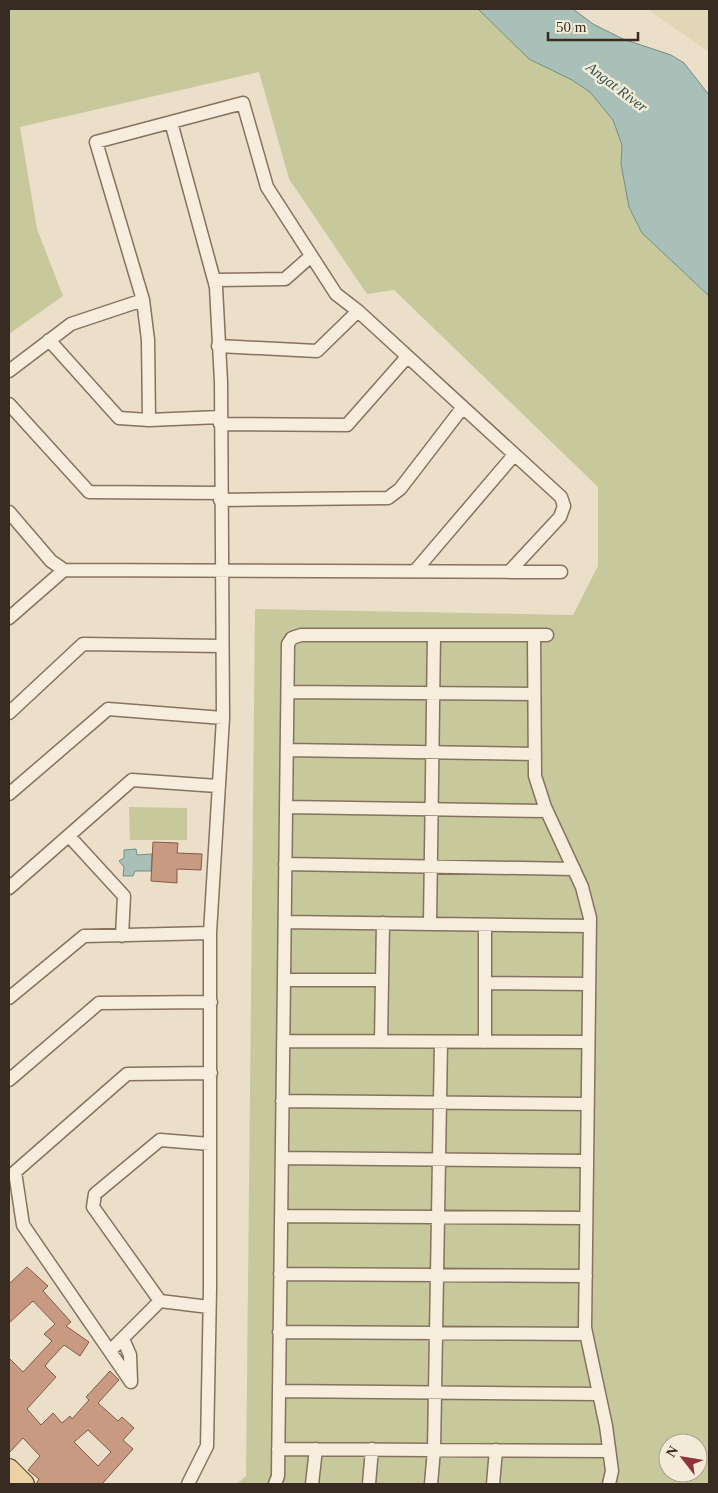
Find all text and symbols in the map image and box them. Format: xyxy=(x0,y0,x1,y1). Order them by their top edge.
scale bar xyxy=(548,10,638,42)
text: 50 m xyxy=(556,19,587,35)
water label: Angat River xyxy=(583,58,651,115)
north arrow xyxy=(658,1433,708,1483)
text: N xyxy=(663,1443,681,1460)

